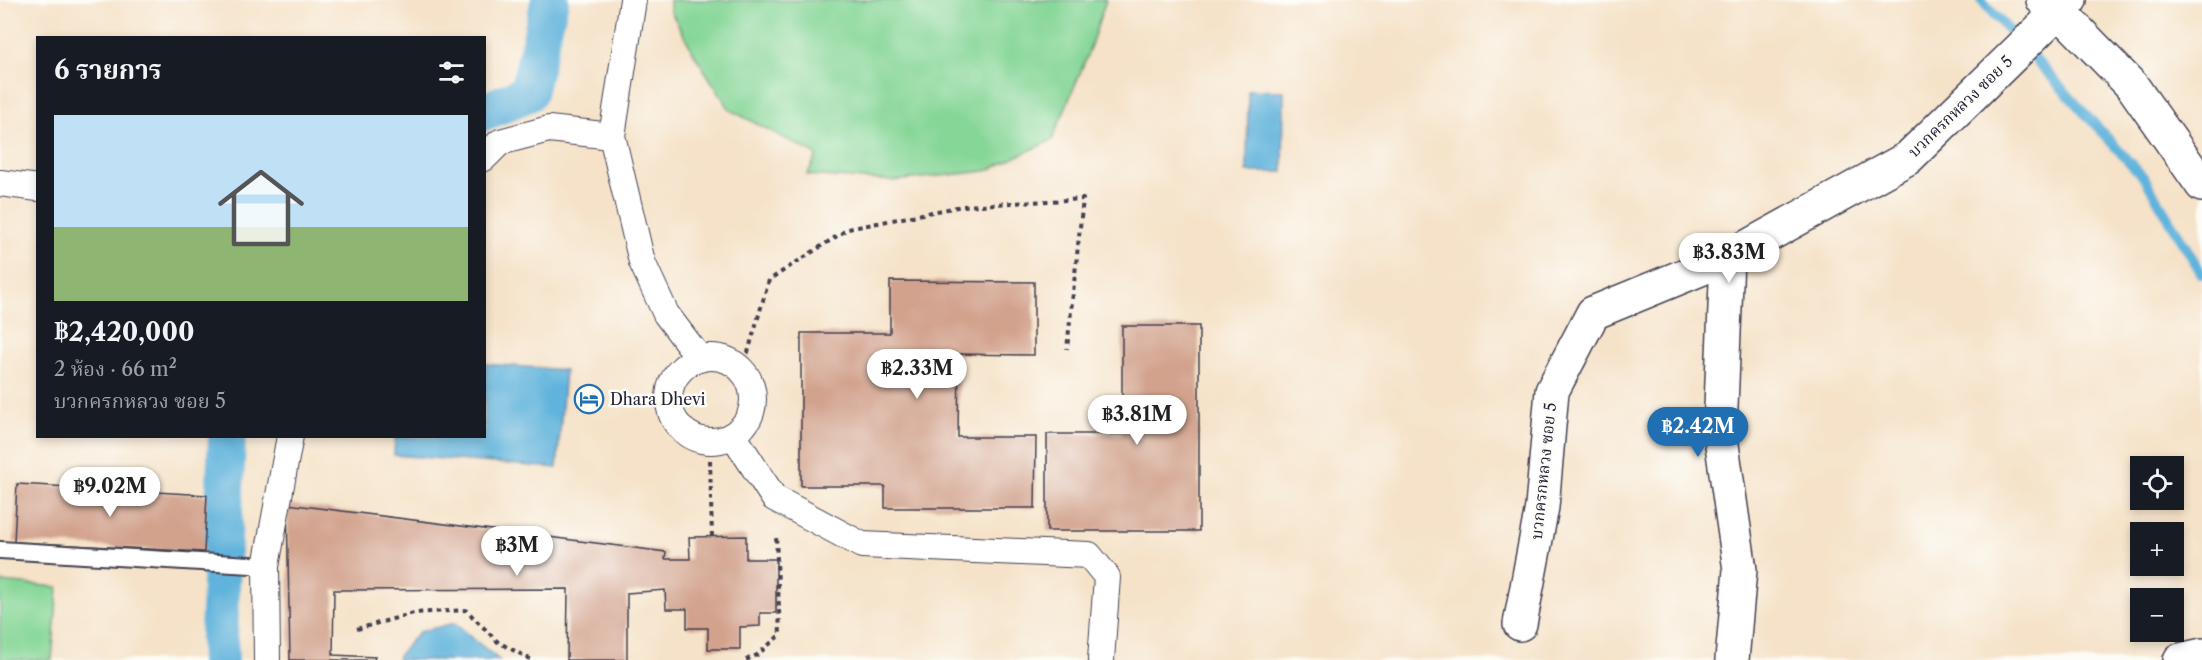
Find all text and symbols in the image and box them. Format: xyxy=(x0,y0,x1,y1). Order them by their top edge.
street label: บวกครกหลวง ซอย 5 xyxy=(1904,51,2016,161)
text: 6 รายการ xyxy=(54,54,162,86)
icon: filters xyxy=(435,56,468,89)
icon: home xyxy=(207,154,315,262)
pin: ฿3.83M xyxy=(1680,233,1778,284)
text: ฿3.83M xyxy=(1693,240,1765,264)
text: ฿2,420,000 xyxy=(54,316,195,348)
pin: ฿2.33M xyxy=(868,349,966,400)
text: ฿2.33M xyxy=(881,356,953,380)
text: 2 ห้อง · 66 m² xyxy=(54,357,177,381)
hotel icon: Dhara Dhevi xyxy=(573,383,605,415)
text: บวกครกหลวง ซอย 5 xyxy=(54,389,226,413)
place label: Dhara Dhevi xyxy=(610,389,706,409)
pin: ฿3.81M xyxy=(1088,395,1186,446)
text: ฿3.81M xyxy=(1102,402,1172,426)
street label: บวกครกหลวง ซอย 5 xyxy=(1526,402,1560,540)
pin: ฿2.42M xyxy=(1649,407,1747,458)
text: ฿2.42M xyxy=(1661,414,1735,438)
map controls xyxy=(2130,456,2184,642)
button: locate xyxy=(2130,456,2184,510)
pin: ฿9.02M xyxy=(61,467,159,518)
text: ฿9.02M xyxy=(73,474,147,498)
button: + xyxy=(2130,522,2184,576)
pin: ฿3M xyxy=(488,526,546,577)
text: ฿3M xyxy=(495,533,539,557)
button: − xyxy=(2130,588,2184,642)

